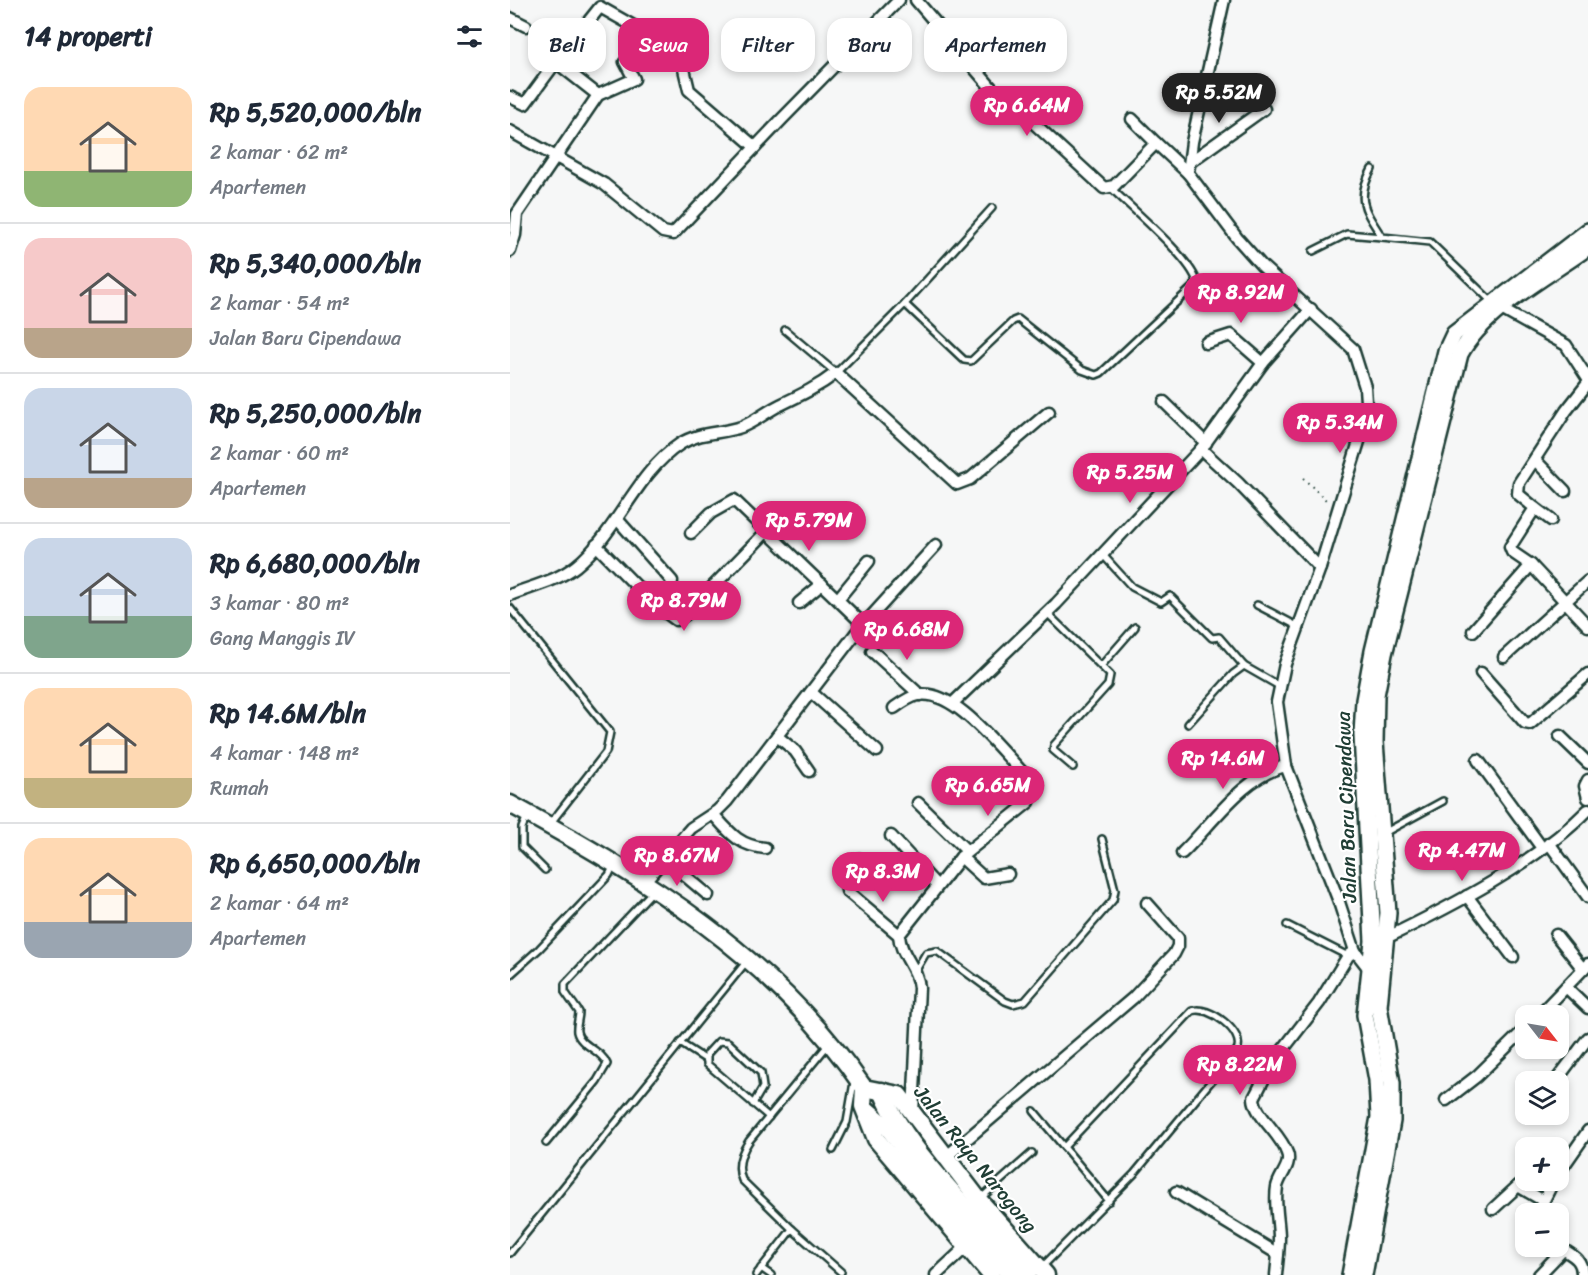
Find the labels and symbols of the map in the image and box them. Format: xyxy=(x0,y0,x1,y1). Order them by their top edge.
pin: Rp 5.52M xyxy=(1157,73,1281,124)
pin: Rp 6.64M xyxy=(965,86,1089,137)
pin: Rp 8.92M xyxy=(1179,273,1303,324)
pin: Rp 5.34M xyxy=(1278,403,1402,454)
pin: Rp 5.25M xyxy=(1068,453,1192,504)
pin: Rp 5.79M xyxy=(747,501,871,552)
pin: Rp 8.79M xyxy=(622,581,746,632)
pin: Rp 6.68M xyxy=(845,610,969,661)
street label: Jalan Baru Cipendawa xyxy=(1326,710,1367,904)
pin: Rp 14.6M xyxy=(1161,739,1285,790)
pin: Rp 6.65M xyxy=(926,766,1050,817)
pin: Rp 4.47M xyxy=(1400,831,1524,882)
pin: Rp 8.67M xyxy=(615,836,739,887)
pin: Rp 8.3M xyxy=(828,852,938,903)
north arrow xyxy=(1515,1005,1569,1059)
pin: Rp 8.22M xyxy=(1178,1045,1302,1096)
street label: Jalan Raya Narogong xyxy=(904,1077,1047,1241)

